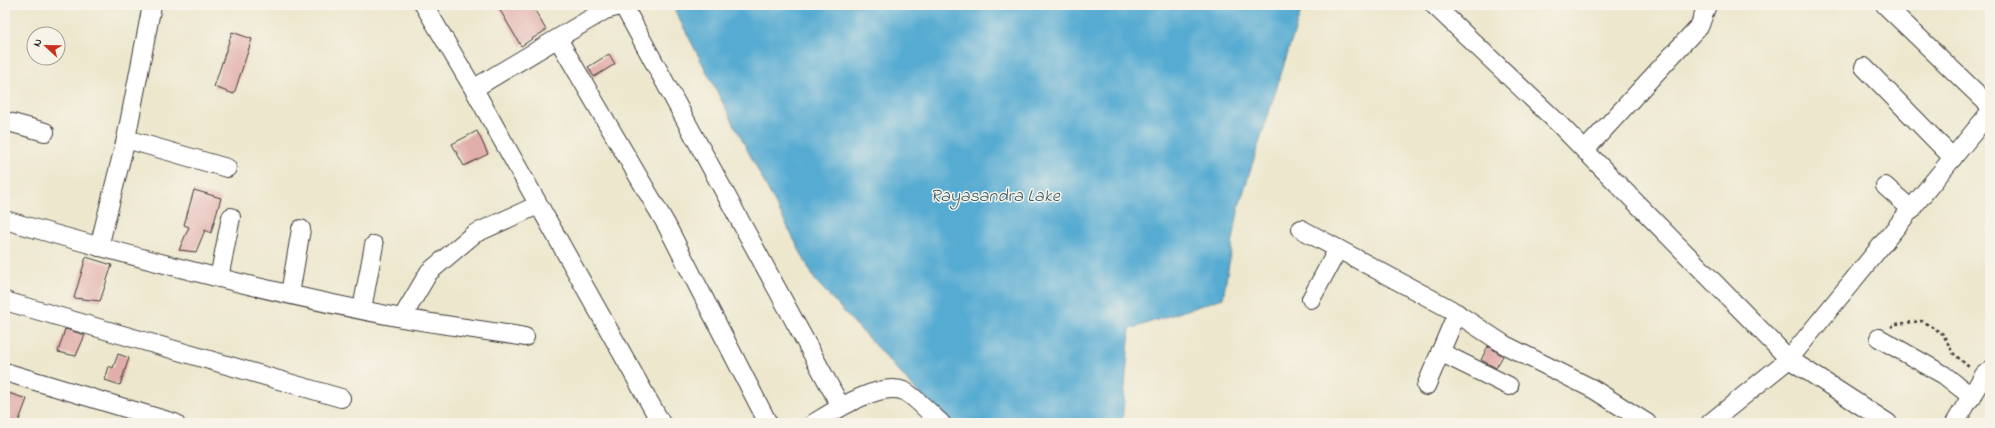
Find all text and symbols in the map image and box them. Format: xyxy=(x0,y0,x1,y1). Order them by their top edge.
north arrow xyxy=(26,26,66,66)
text: N xyxy=(29,36,46,49)
water label: Rayasandra Lake xyxy=(930,184,1061,210)

